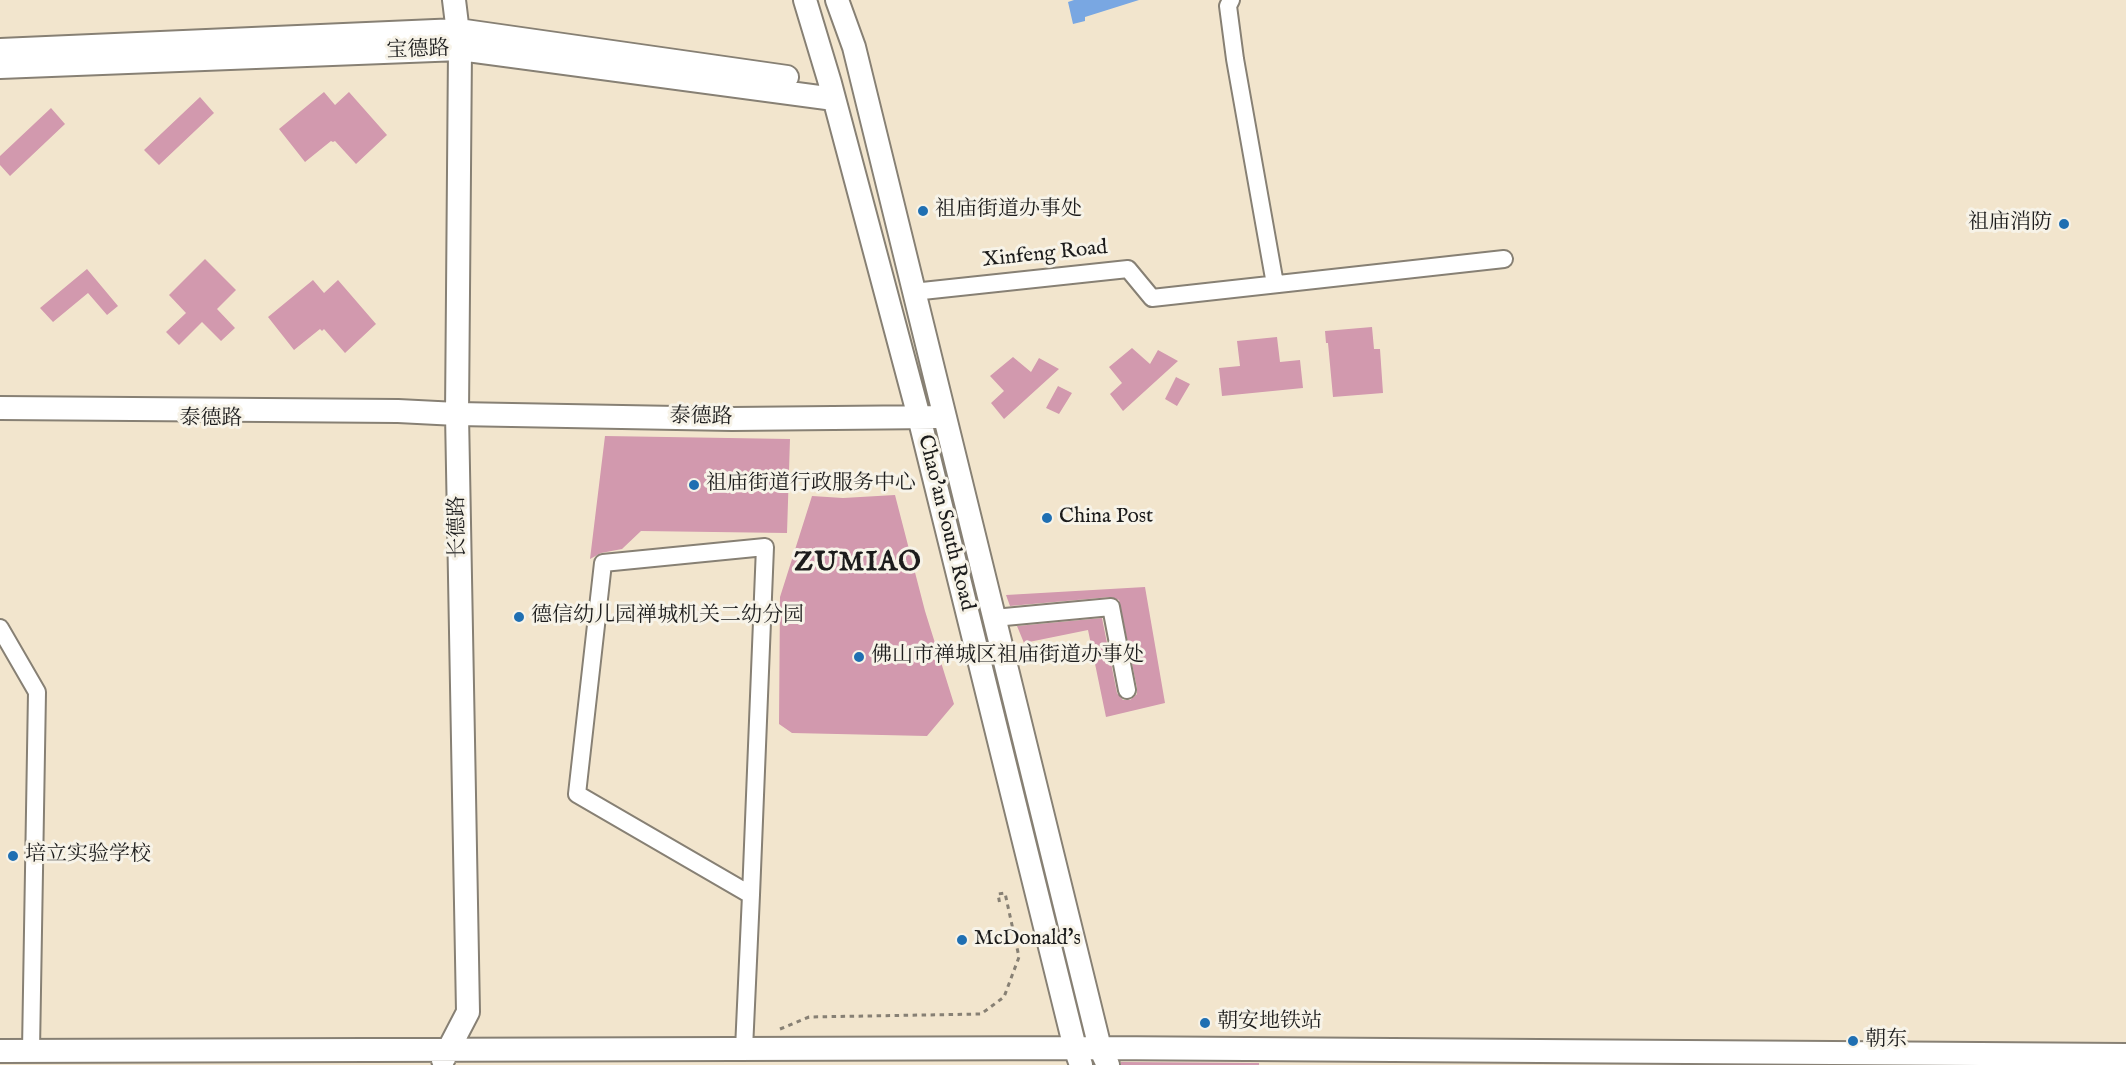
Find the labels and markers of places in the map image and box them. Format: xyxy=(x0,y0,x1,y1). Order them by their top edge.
place label: 祖庙街道办事处 xyxy=(935,198,1082,224)
marker: 祖庙街道办事处 xyxy=(916,204,930,218)
place label: 祖庙消防 xyxy=(1968,211,2052,237)
marker: 祖庙消防 xyxy=(2057,217,2071,231)
place label: 祖庙街道行政服务中心 xyxy=(706,472,916,498)
marker: 祖庙街道行政服务中心 xyxy=(687,478,701,492)
place label: China Post xyxy=(1059,505,1153,531)
marker: China Post xyxy=(1040,511,1054,525)
place label: 德信幼儿园禅城机关二幼分园 xyxy=(531,604,804,630)
marker: 德信幼儿园禅城机关二幼分园 xyxy=(512,610,526,624)
place label: 佛山市禅城区祖庙街道办事处 xyxy=(871,644,1144,670)
marker: 佛山市禅城区祖庙街道办事处 xyxy=(852,650,866,664)
place label: 培立实验学校 xyxy=(25,843,151,869)
marker: 培立实验学校 xyxy=(6,849,20,863)
place label: McDonald's xyxy=(974,927,1081,953)
marker: McDonald's xyxy=(955,933,969,947)
place label: 朝安地铁站 xyxy=(1217,1010,1322,1036)
marker: 朝安地铁站 xyxy=(1198,1016,1212,1030)
place label: 朝东 xyxy=(1865,1028,1907,1054)
marker: 朝东 xyxy=(1846,1034,1860,1048)

